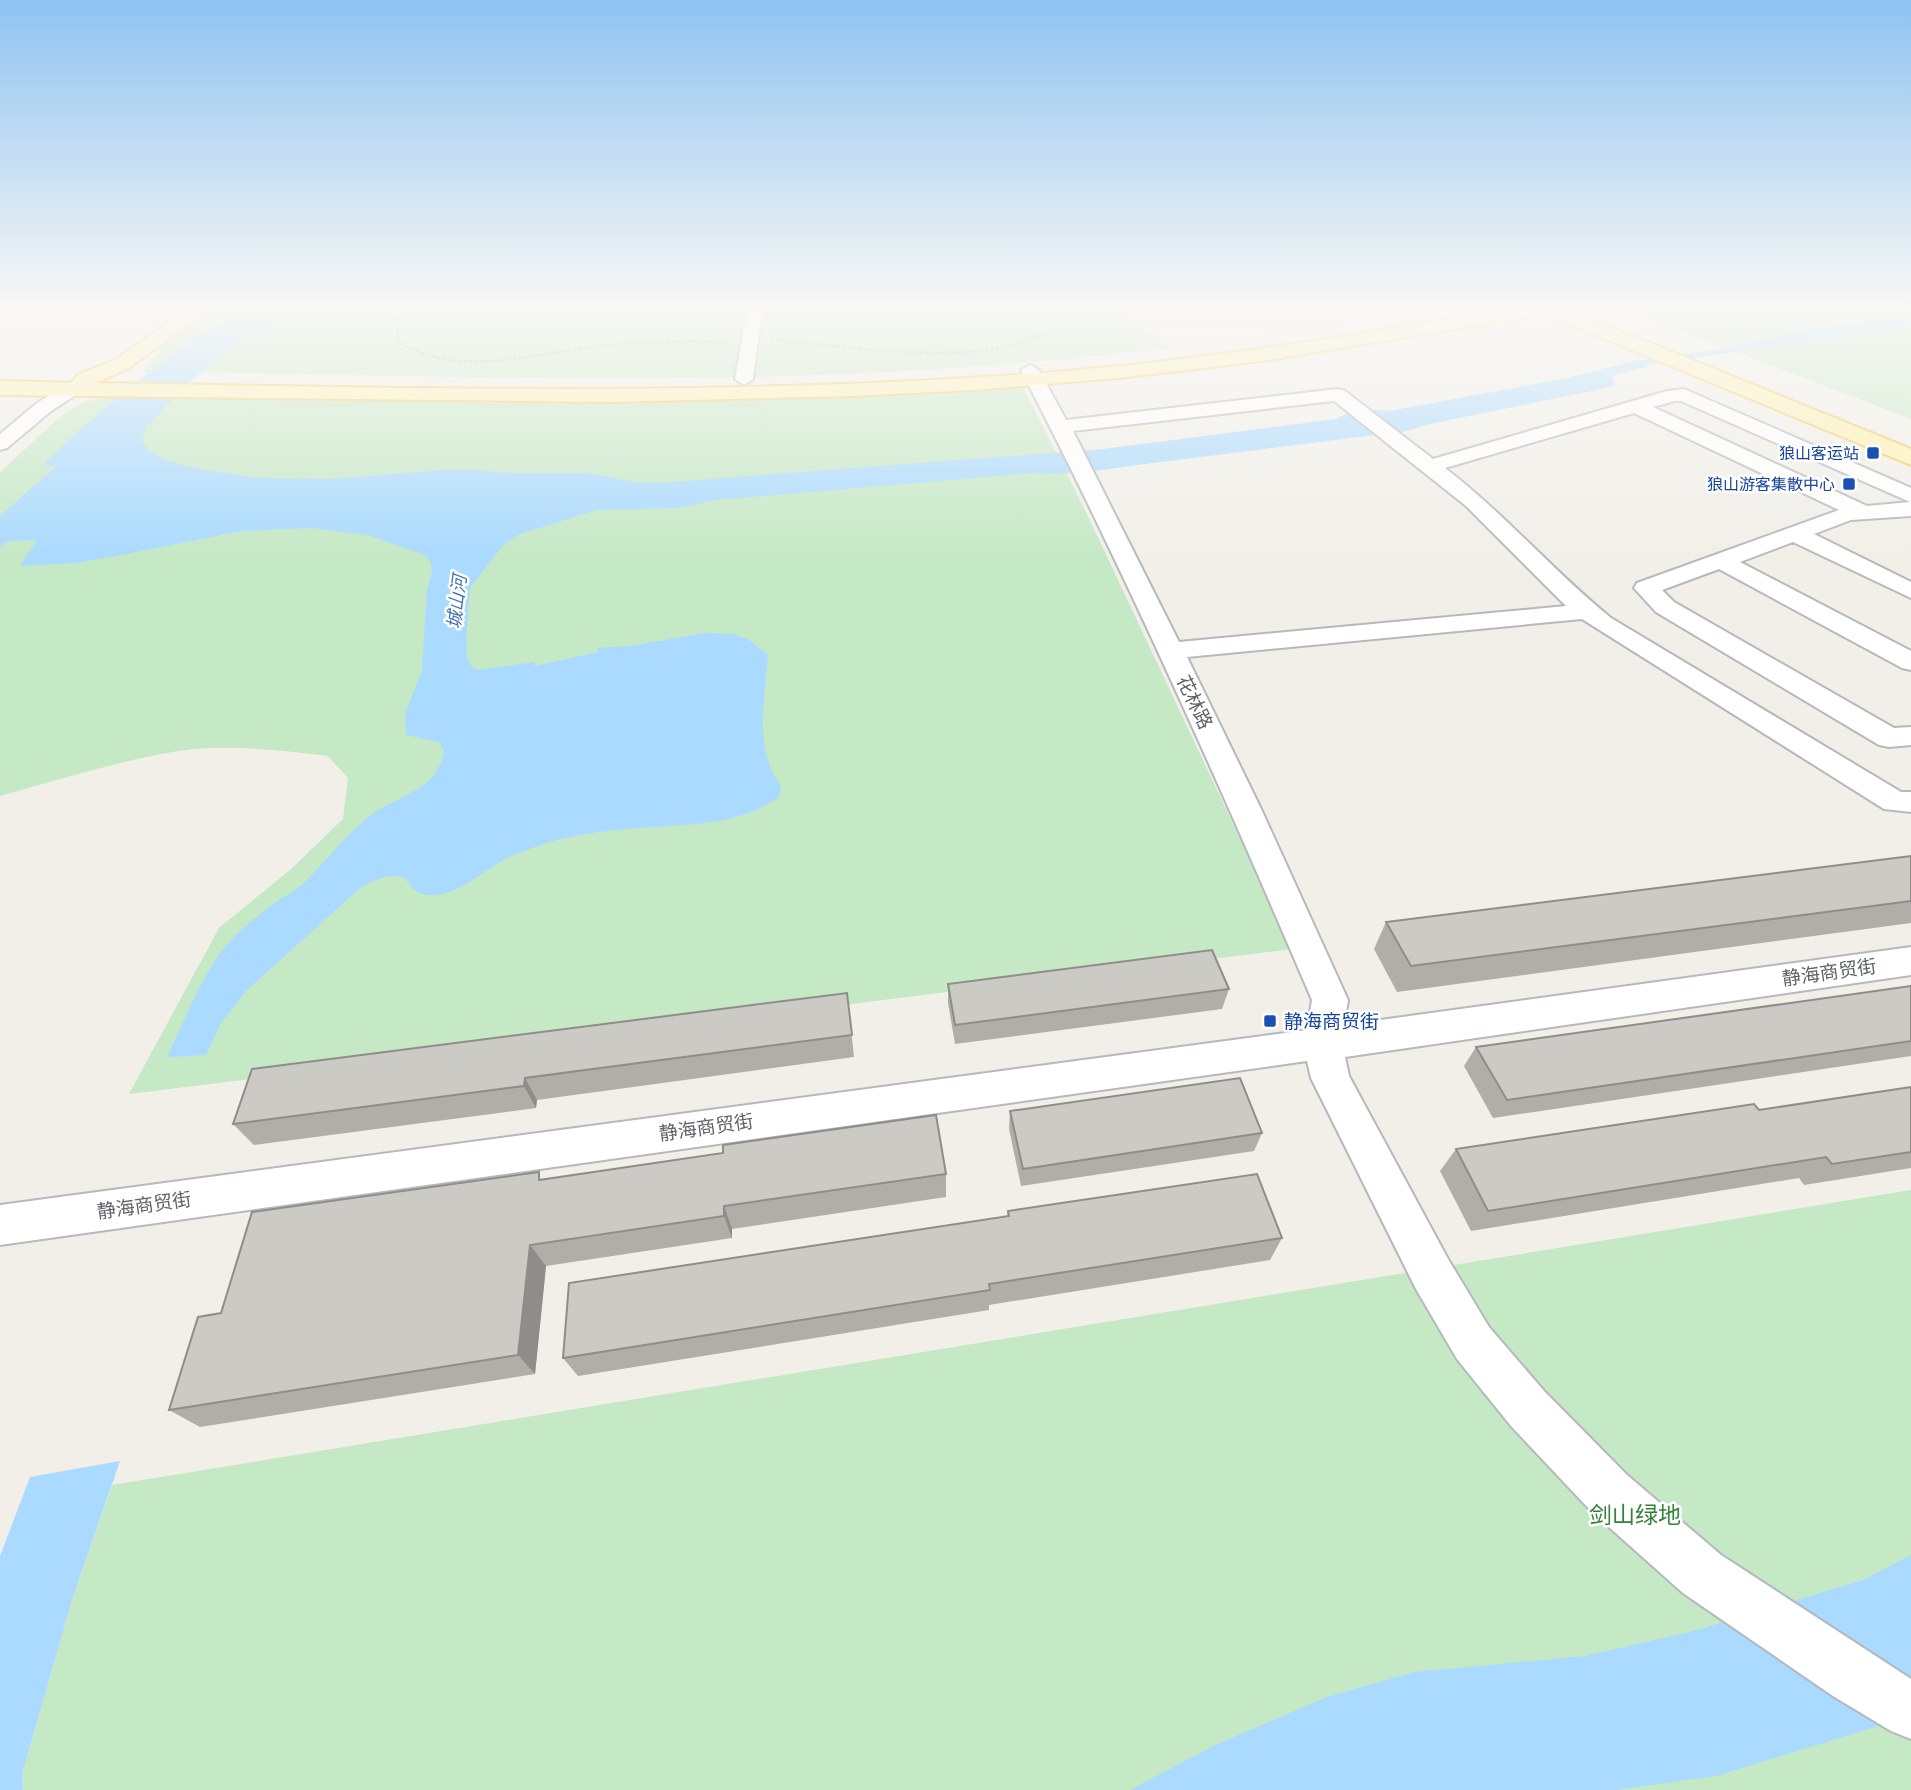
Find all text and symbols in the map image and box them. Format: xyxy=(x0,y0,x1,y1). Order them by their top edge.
place label: 狼山客运站 xyxy=(1779,444,1859,462)
marker: 狼山客运站 xyxy=(1865,445,1881,461)
place label: 狼山游客集散中心 xyxy=(1707,475,1835,493)
marker: 狼山游客集散中心 xyxy=(1841,476,1857,492)
water label: 城山河 xyxy=(443,571,470,630)
street label: 花林路 xyxy=(1173,672,1217,732)
street label: 静海商贸街 xyxy=(1780,954,1878,990)
place label: 静海商贸街 xyxy=(1284,1010,1379,1032)
marker: 静海商贸街 xyxy=(1262,1013,1278,1029)
street label: 静海商贸街 xyxy=(657,1109,755,1145)
street label: 静海商贸街 xyxy=(95,1187,193,1223)
park label: 剑山绿地 xyxy=(1589,1502,1681,1527)

